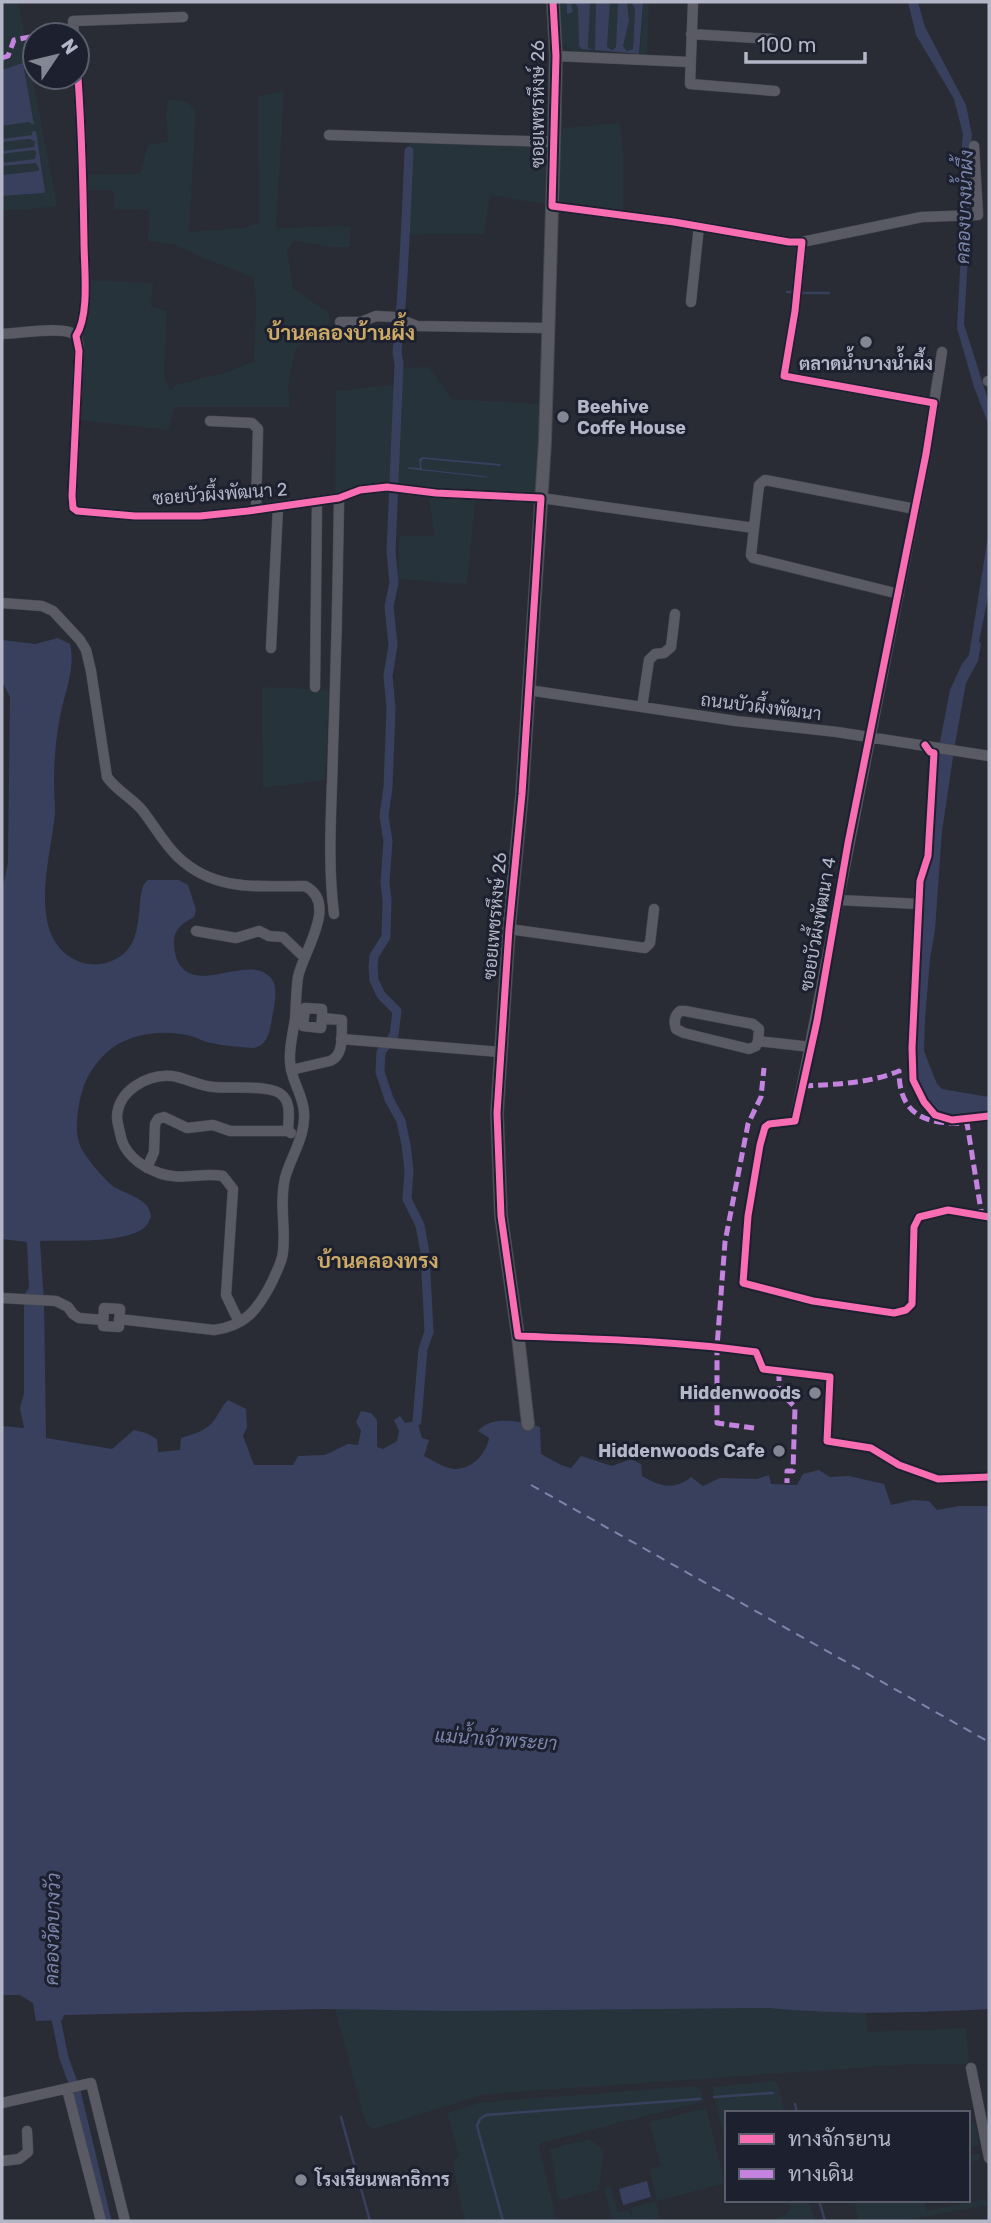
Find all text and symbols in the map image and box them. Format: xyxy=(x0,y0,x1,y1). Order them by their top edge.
north arrow xyxy=(21,21,91,91)
scale bar xyxy=(746,21,865,65)
text: 100 m xyxy=(757,32,816,57)
text: N xyxy=(56,34,83,59)
street label: ซอยเพชรหึงษ์ 26 xyxy=(525,40,549,168)
water label: คลองบางน้ำผึ้ง xyxy=(944,149,978,264)
district label: บ้านคลองบ้านผึ้ง xyxy=(267,312,415,345)
marker: ตลาดน้ำบางน้ำผึ้ง xyxy=(858,334,874,350)
place label: ตลาดน้ำบางน้ำผึ้ง xyxy=(799,346,933,375)
place label: Beehive Coffe House xyxy=(577,396,686,439)
marker: Beehive Coffe House xyxy=(555,409,571,425)
street label: ซอยบัวผึ้งพัฒนา 2 xyxy=(151,473,288,510)
street label: ถนนบัวผึ้งพัฒนา xyxy=(699,684,823,725)
street label: ซอยเพชรหึงษ์ 26 xyxy=(476,851,512,981)
street label: ซอยบัวผึ้งพัฒนา 4 xyxy=(791,854,841,993)
district label: บ้านคลองทรง xyxy=(317,1248,439,1273)
place label: Hiddenwoods xyxy=(680,1382,801,1404)
marker: Hiddenwoods xyxy=(807,1385,823,1401)
place label: Hiddenwoods Cafe xyxy=(598,1440,765,1462)
marker: Hiddenwoods Cafe xyxy=(771,1443,787,1459)
water label: แม่น้ำเจ้าพระยา xyxy=(434,1720,558,1755)
water label: คลองวัดบางวัว xyxy=(40,1872,65,1986)
legend xyxy=(725,2111,970,2202)
text: ทางจักรยาน xyxy=(788,2126,891,2151)
text: ทางเดิน xyxy=(788,2161,854,2186)
place label: โรงเรียนพลาธิการ xyxy=(314,2167,450,2191)
marker: โรงเรียนพลาธิการ xyxy=(293,2172,309,2188)

